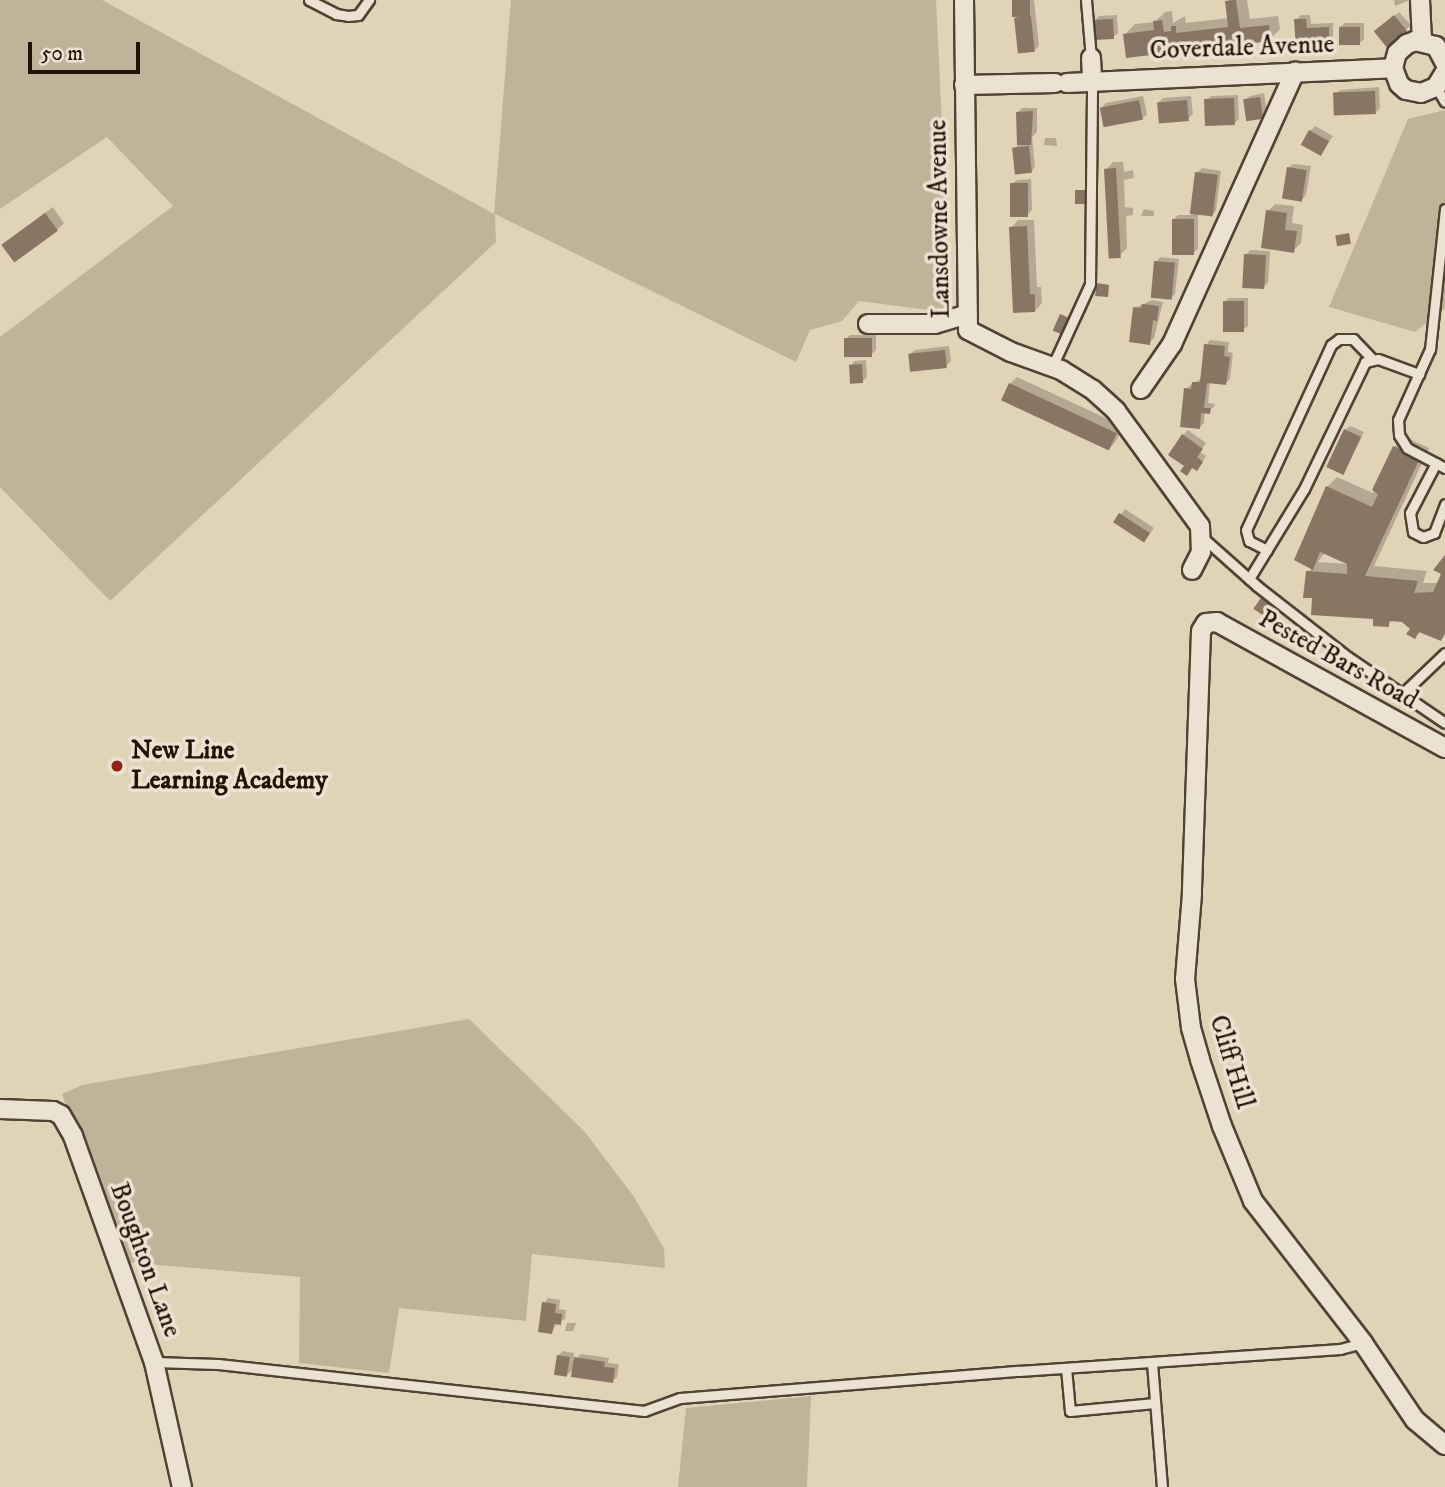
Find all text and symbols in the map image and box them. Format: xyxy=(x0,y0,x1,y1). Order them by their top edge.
scale bar xyxy=(32,28,144,72)
street label: Coverdale Avenue xyxy=(1149,29,1335,67)
text: 50 m xyxy=(41,41,83,67)
street label: Lansdowne Avenue xyxy=(923,119,957,319)
street label: Pested Bars Road xyxy=(1253,603,1423,717)
place label: New Line Learning Academy xyxy=(131,735,328,796)
marker: New Line Learning Academy xyxy=(109,758,125,774)
street label: Cliff Hill xyxy=(1202,1012,1260,1112)
street label: Boughton Lane xyxy=(103,1179,187,1341)

